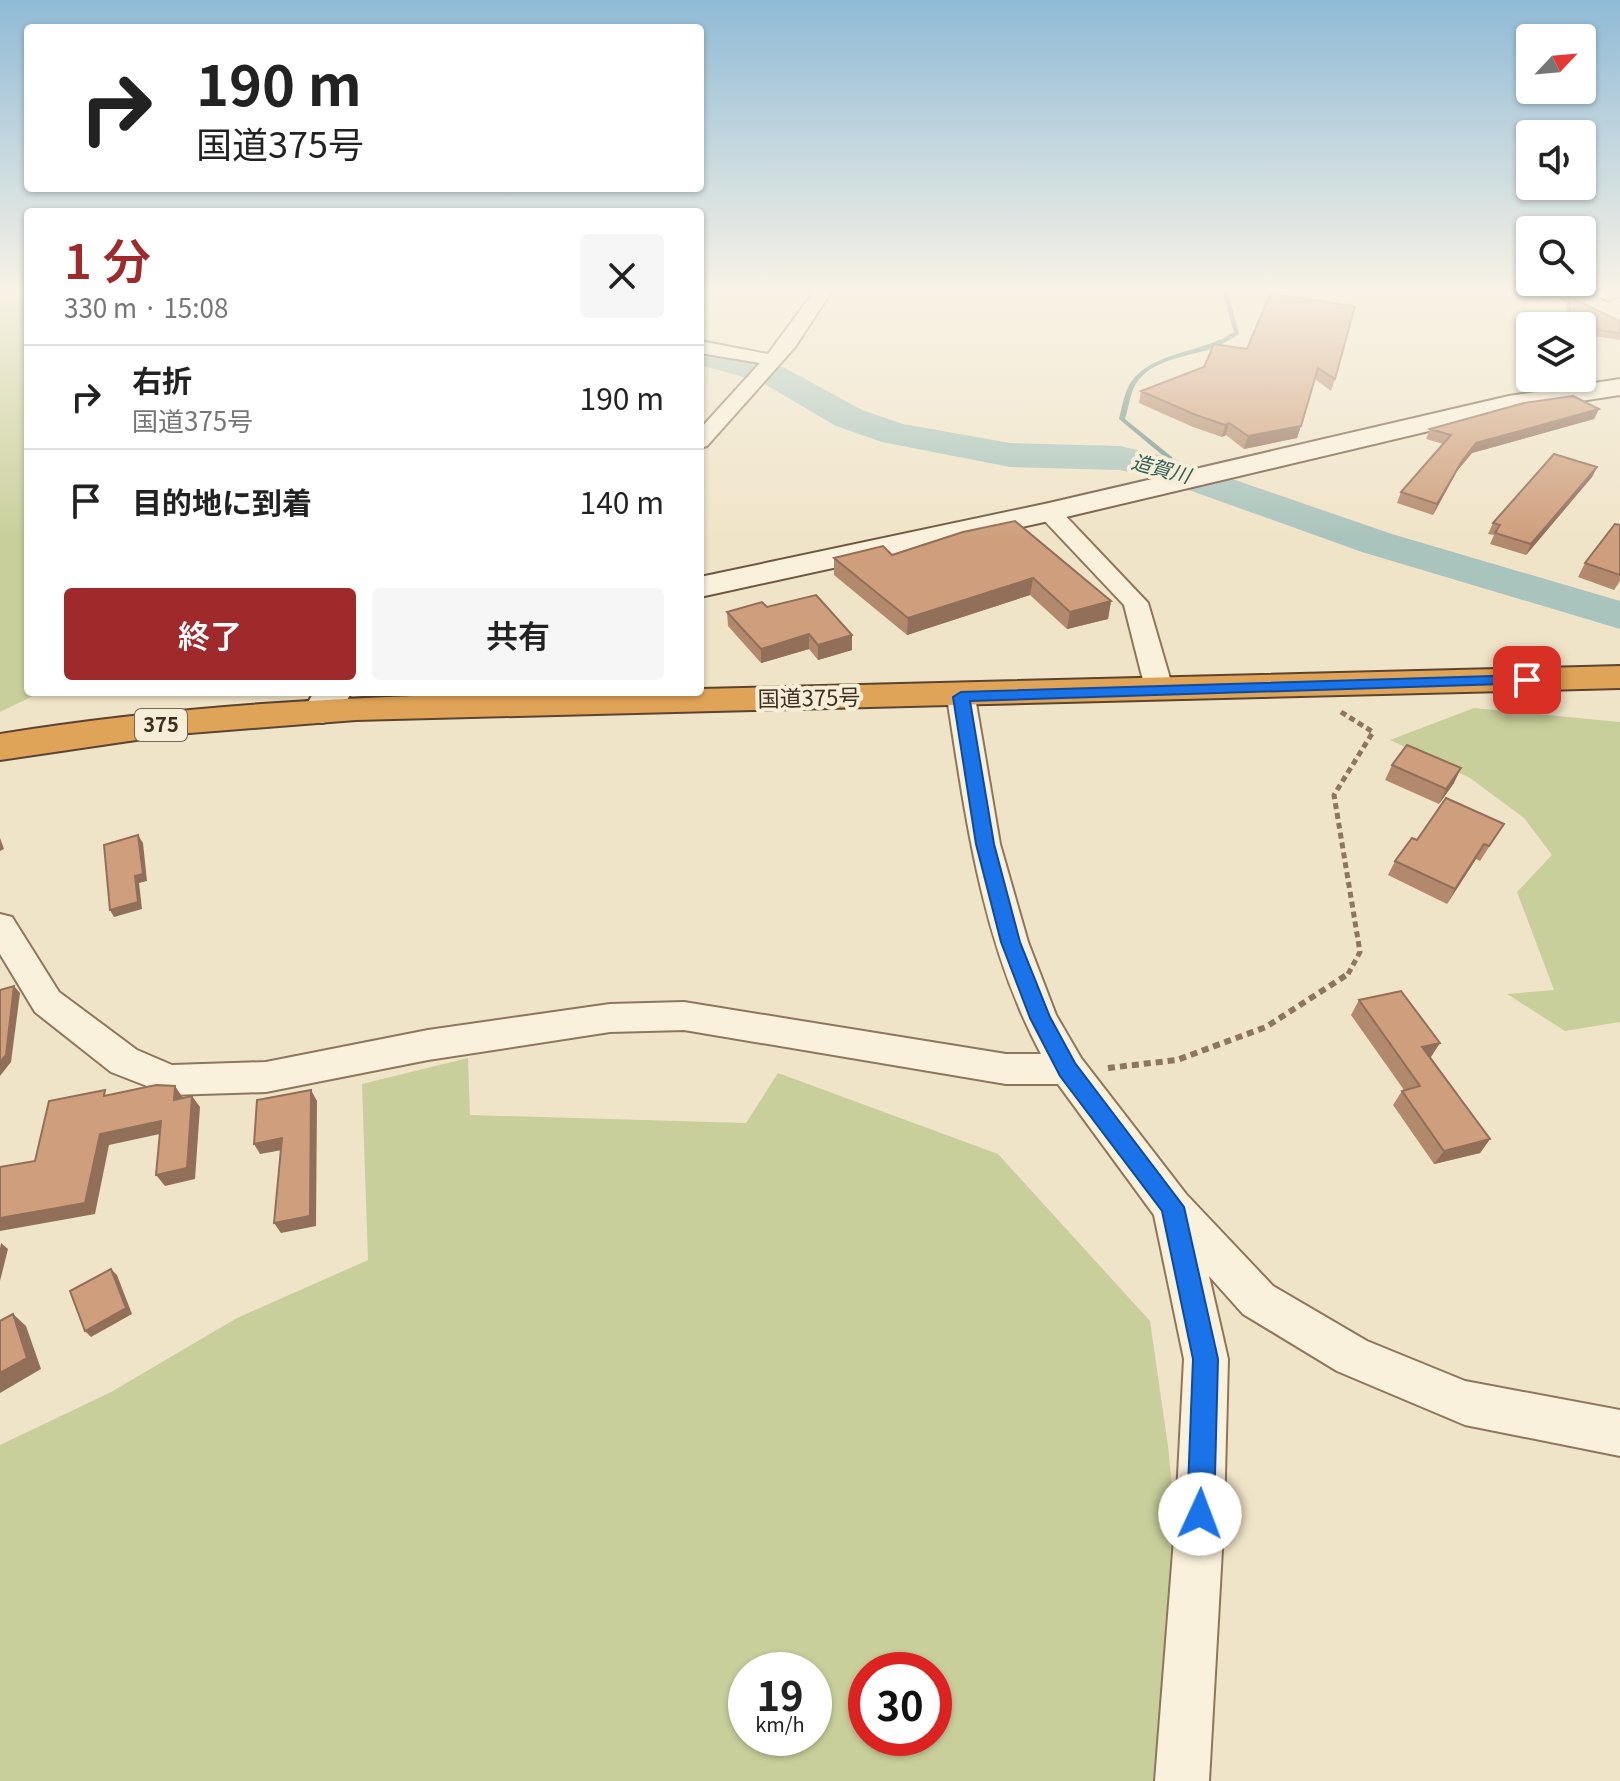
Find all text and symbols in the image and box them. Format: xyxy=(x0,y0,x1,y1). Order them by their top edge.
north arrow xyxy=(1516,24,1596,104)
map controls xyxy=(1516,24,1596,392)
text: 190 m xyxy=(196,41,362,122)
icon: right xyxy=(64,56,168,160)
text: 国道375号 xyxy=(196,116,364,168)
button: sound xyxy=(1516,120,1596,200)
button: search xyxy=(1516,216,1596,296)
text: 1 分 xyxy=(64,223,151,293)
button: close xyxy=(580,234,664,318)
text: 330 m · 15:08 xyxy=(64,288,228,325)
button: layers xyxy=(1516,312,1596,392)
text: 右折 xyxy=(132,357,192,401)
icon: right xyxy=(64,375,108,419)
text: 190 m xyxy=(580,375,664,419)
text: 国道375号 xyxy=(132,401,253,438)
water label: 造賀川 xyxy=(1129,446,1196,490)
icon: arrive xyxy=(64,479,108,523)
text: 目的地に到着 xyxy=(132,479,312,523)
text: 140 m xyxy=(580,479,664,523)
button: 終了 xyxy=(64,588,356,680)
button: 共有 xyxy=(372,588,664,680)
pin xyxy=(1493,646,1561,714)
icon: arrive xyxy=(1505,658,1549,702)
street label: 国道375号 xyxy=(757,679,861,713)
road number: 375 xyxy=(135,709,187,741)
position arrow xyxy=(1158,1472,1242,1556)
speed limit sign: 30 xyxy=(848,1652,952,1756)
text: 19 xyxy=(756,1665,804,1723)
text: km/h xyxy=(755,1709,805,1738)

